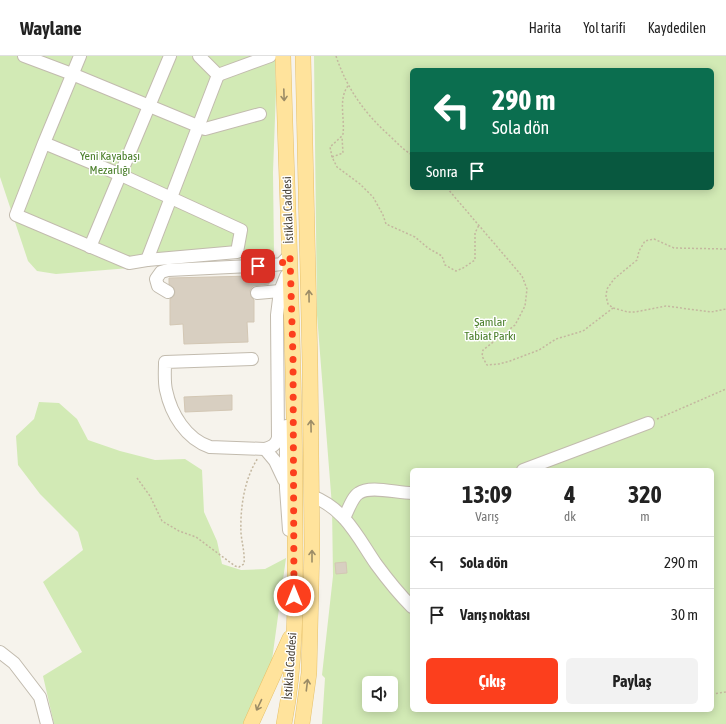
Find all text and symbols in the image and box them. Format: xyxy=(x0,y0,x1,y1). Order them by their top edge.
text: Waylane xyxy=(20,17,82,39)
text: Harita xyxy=(529,20,561,36)
text: Yol tarifi xyxy=(583,20,626,36)
text: Kaydedilen xyxy=(648,20,706,36)
icon: left xyxy=(426,84,478,136)
text: 290 m xyxy=(492,84,555,116)
one-way arrow xyxy=(280,88,288,101)
text: Sola dön xyxy=(492,117,549,138)
park label: Yeni Kayabaşı Mezarlığı xyxy=(80,149,140,177)
icon: arrive xyxy=(466,160,488,182)
text: Sonra xyxy=(426,163,458,180)
street label: İstiklal Caddesi xyxy=(280,176,296,244)
pin xyxy=(241,249,275,283)
icon: arrive xyxy=(247,255,269,277)
one-way arrow xyxy=(305,290,313,303)
park label: Şamlar Tabiat Parkı xyxy=(464,315,516,343)
one-way arrow xyxy=(307,420,315,433)
text: 13:09 xyxy=(462,481,512,508)
text: 4 xyxy=(564,481,576,508)
text: 320 xyxy=(628,481,662,508)
text: Varış xyxy=(475,509,499,524)
text: dk xyxy=(564,509,576,524)
text: m xyxy=(640,509,650,524)
one-way arrow xyxy=(308,550,316,563)
icon: left xyxy=(426,552,448,574)
text: Sola dön xyxy=(460,554,508,571)
text: 290 m xyxy=(664,554,698,571)
position arrow xyxy=(273,575,315,617)
icon: arrive xyxy=(426,604,448,626)
text: Varış noktası xyxy=(460,606,530,623)
text: 30 m xyxy=(671,606,698,623)
street label: İstiklal Caddesi xyxy=(281,632,299,700)
button: Çıkış xyxy=(426,658,558,704)
button: Paylaş xyxy=(566,658,698,704)
map controls xyxy=(362,676,398,712)
button: sound xyxy=(362,676,398,712)
one-way arrow xyxy=(303,679,311,692)
one-way arrow xyxy=(255,699,262,711)

